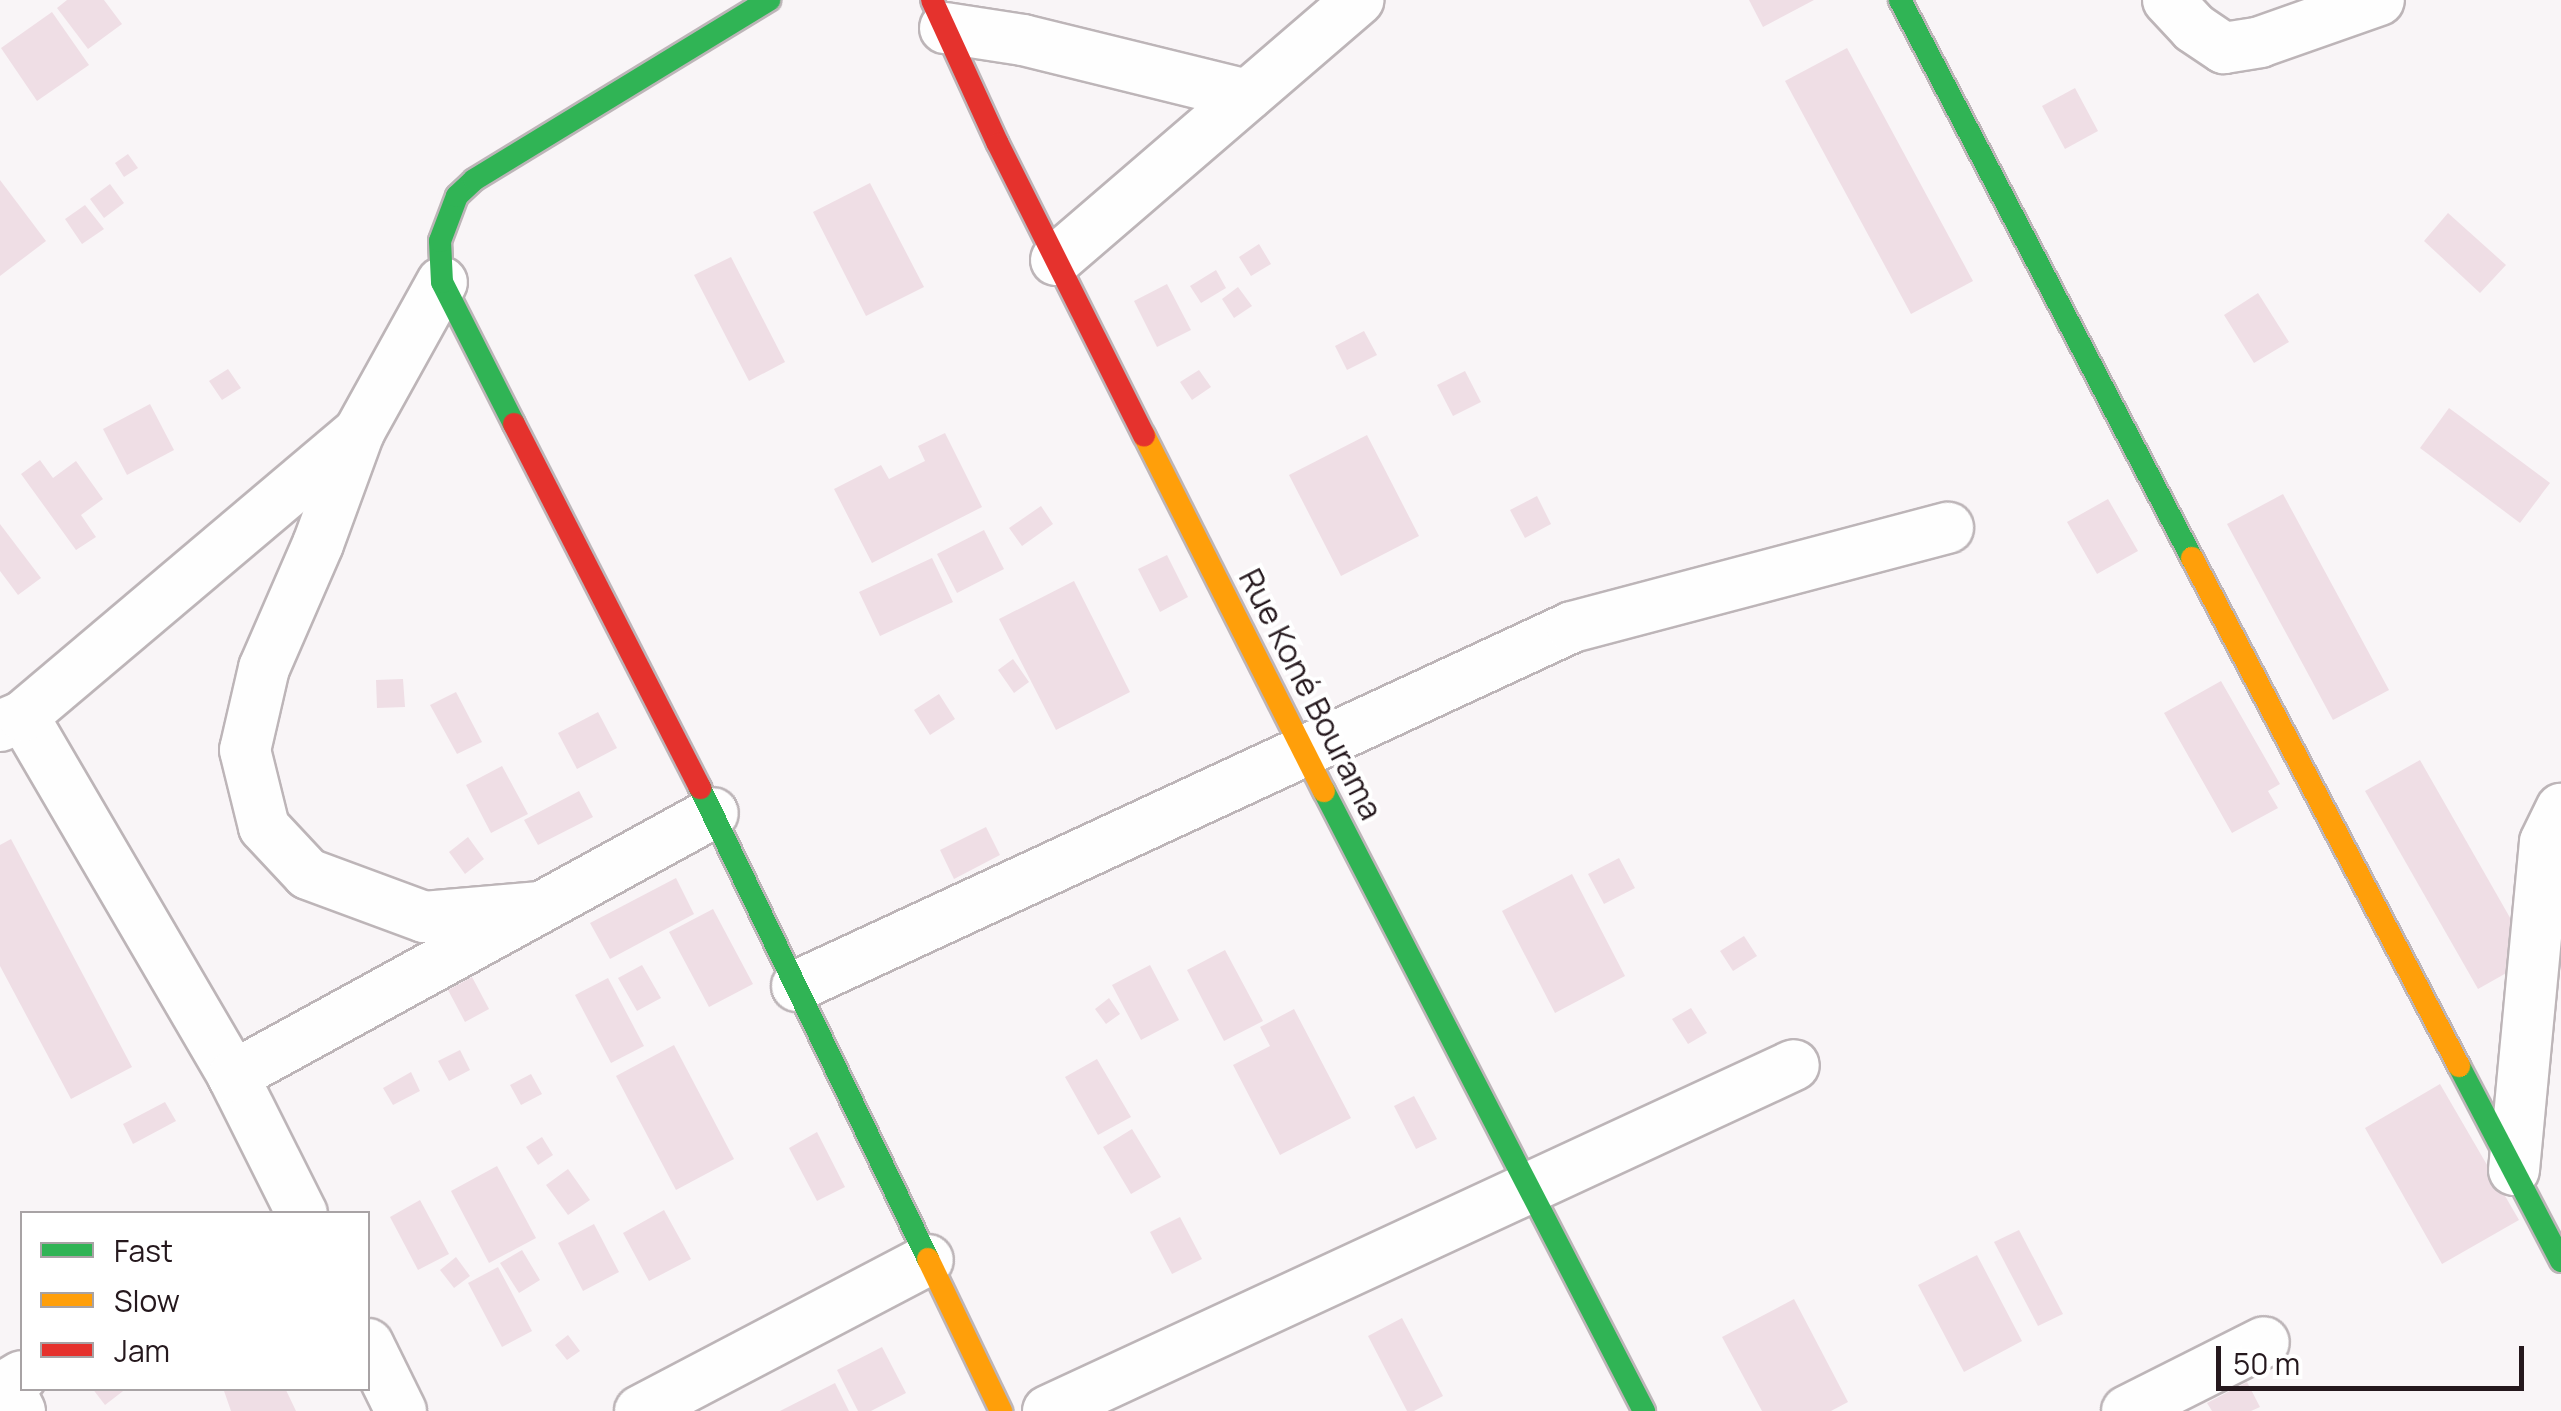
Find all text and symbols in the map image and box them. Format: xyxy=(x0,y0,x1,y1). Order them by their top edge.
street label: Rue Koné Bourama xyxy=(1231,562,1391,826)
legend xyxy=(20,1211,370,1391)
text: Fast xyxy=(114,1230,173,1271)
text: Slow xyxy=(114,1280,180,1321)
scale bar xyxy=(2221,1326,2528,1388)
text: Jam xyxy=(114,1330,170,1371)
text: 50 m xyxy=(2233,1343,2300,1384)

